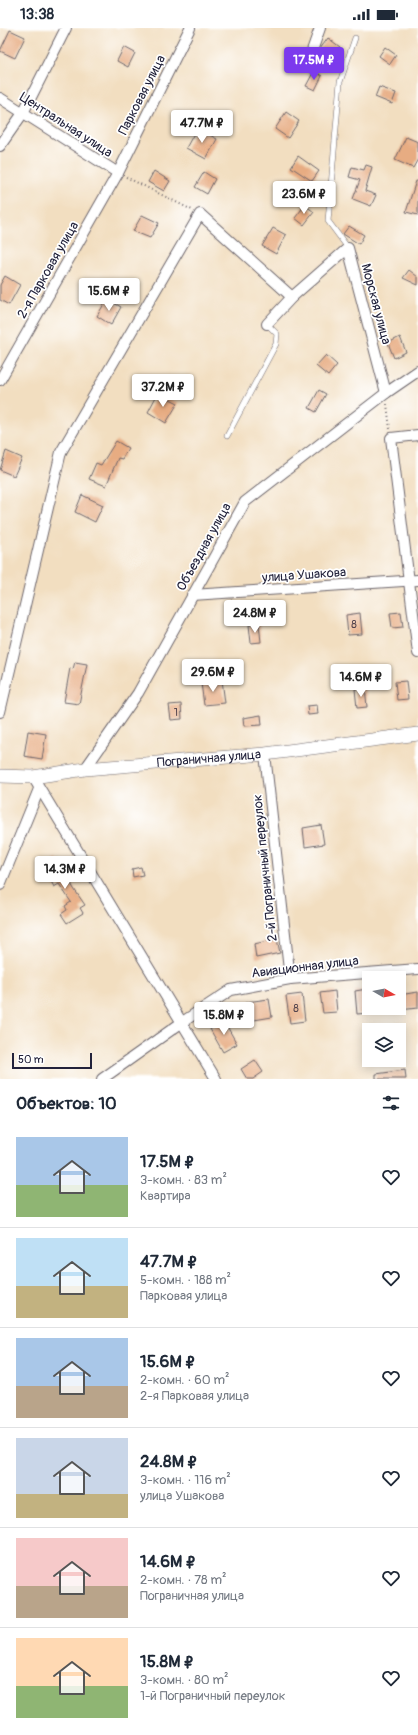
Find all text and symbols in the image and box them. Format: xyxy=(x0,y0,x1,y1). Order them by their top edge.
text: 13:38 xyxy=(20,5,54,24)
pin: 17.5M ₽ xyxy=(277,47,351,81)
street label: Парковая улица xyxy=(115,52,169,138)
text: 17.5M ₽ xyxy=(293,52,335,68)
street label: Центральная улица xyxy=(17,89,115,161)
pin: 47.7M ₽ xyxy=(165,110,239,144)
text: 47.7M ₽ xyxy=(180,115,224,131)
pin: 23.6M ₽ xyxy=(267,181,341,215)
text: 23.6M ₽ xyxy=(282,186,326,202)
street label: 2-я Парковая улица xyxy=(14,219,82,321)
street label: Морская улица xyxy=(358,262,394,346)
pin: 15.6M ₽ xyxy=(72,278,146,312)
text: 15.6M ₽ xyxy=(88,283,130,299)
pin: 37.2M ₽ xyxy=(126,374,200,408)
text: 37.2M ₽ xyxy=(141,379,185,395)
street label: Объездная улица xyxy=(173,500,235,594)
street label: улица Ушакова xyxy=(260,564,347,586)
pin: 24.8M ₽ xyxy=(218,600,292,634)
text: 24.8M ₽ xyxy=(233,605,277,621)
house number: 8 xyxy=(351,618,357,631)
pin: 29.6M ₽ xyxy=(176,659,250,693)
text: 29.6M ₽ xyxy=(191,664,235,680)
pin: 14.6M ₽ xyxy=(324,664,398,698)
text: 14.6M ₽ xyxy=(339,669,383,685)
house number: 1 xyxy=(174,706,178,719)
street label: Пограничная улица xyxy=(156,746,262,771)
street label: 2-й Пограничный переулок xyxy=(249,793,281,942)
pin: 14.3M ₽ xyxy=(28,856,102,890)
text: 14.3M ₽ xyxy=(44,861,86,877)
street label: Авиационная улица xyxy=(250,952,360,982)
north arrow xyxy=(362,971,406,1015)
map controls xyxy=(362,971,406,1067)
pin: 15.8M ₽ xyxy=(187,1002,261,1036)
house number: 8 xyxy=(293,1002,299,1015)
text: 15.8M ₽ xyxy=(203,1007,245,1023)
button: layers xyxy=(362,1023,406,1067)
scale bar xyxy=(12,1051,92,1070)
text: 50 m xyxy=(18,1053,44,1066)
icon: filters xyxy=(380,1092,402,1114)
text: Объектов: 10 xyxy=(16,1093,117,1114)
text: 17.5M ₽ xyxy=(140,1151,195,1172)
icon: home xyxy=(48,1153,96,1201)
icon: heart xyxy=(380,1166,402,1188)
text: 3-комн. · 83 m² xyxy=(140,1172,227,1188)
text: Квартира xyxy=(140,1188,191,1204)
text: 47.7M ₽ xyxy=(140,1251,198,1272)
icon: home xyxy=(48,1254,96,1302)
icon: heart xyxy=(380,1267,402,1289)
text: 5-комн. · 188 m² xyxy=(140,1272,231,1288)
text: Парковая улица xyxy=(140,1288,227,1304)
text: 15.6M ₽ xyxy=(140,1351,196,1372)
icon: home xyxy=(48,1354,96,1402)
icon: heart xyxy=(380,1367,402,1389)
text: 2-комн. · 60 m² xyxy=(140,1372,230,1388)
text: 2-я Парковая улица xyxy=(140,1388,249,1404)
text: 24.8M ₽ xyxy=(140,1451,198,1472)
icon: home xyxy=(48,1454,96,1502)
icon: heart xyxy=(380,1467,402,1489)
text: 3-комн. · 116 m² xyxy=(140,1472,231,1488)
text: улица Ушакова xyxy=(140,1488,224,1504)
text: 14.6M ₽ xyxy=(140,1551,196,1572)
icon: home xyxy=(48,1554,96,1602)
icon: heart xyxy=(380,1567,402,1589)
text: 2-комн. · 78 m² xyxy=(140,1572,226,1588)
text: Пограничная улица xyxy=(140,1588,244,1604)
text: 15.8M ₽ xyxy=(140,1651,194,1672)
icon: home xyxy=(48,1654,96,1702)
icon: heart xyxy=(380,1667,402,1689)
text: 3-комн. · 80 m² xyxy=(140,1672,228,1688)
text: 1-й Пограничный переулок xyxy=(140,1688,285,1704)

